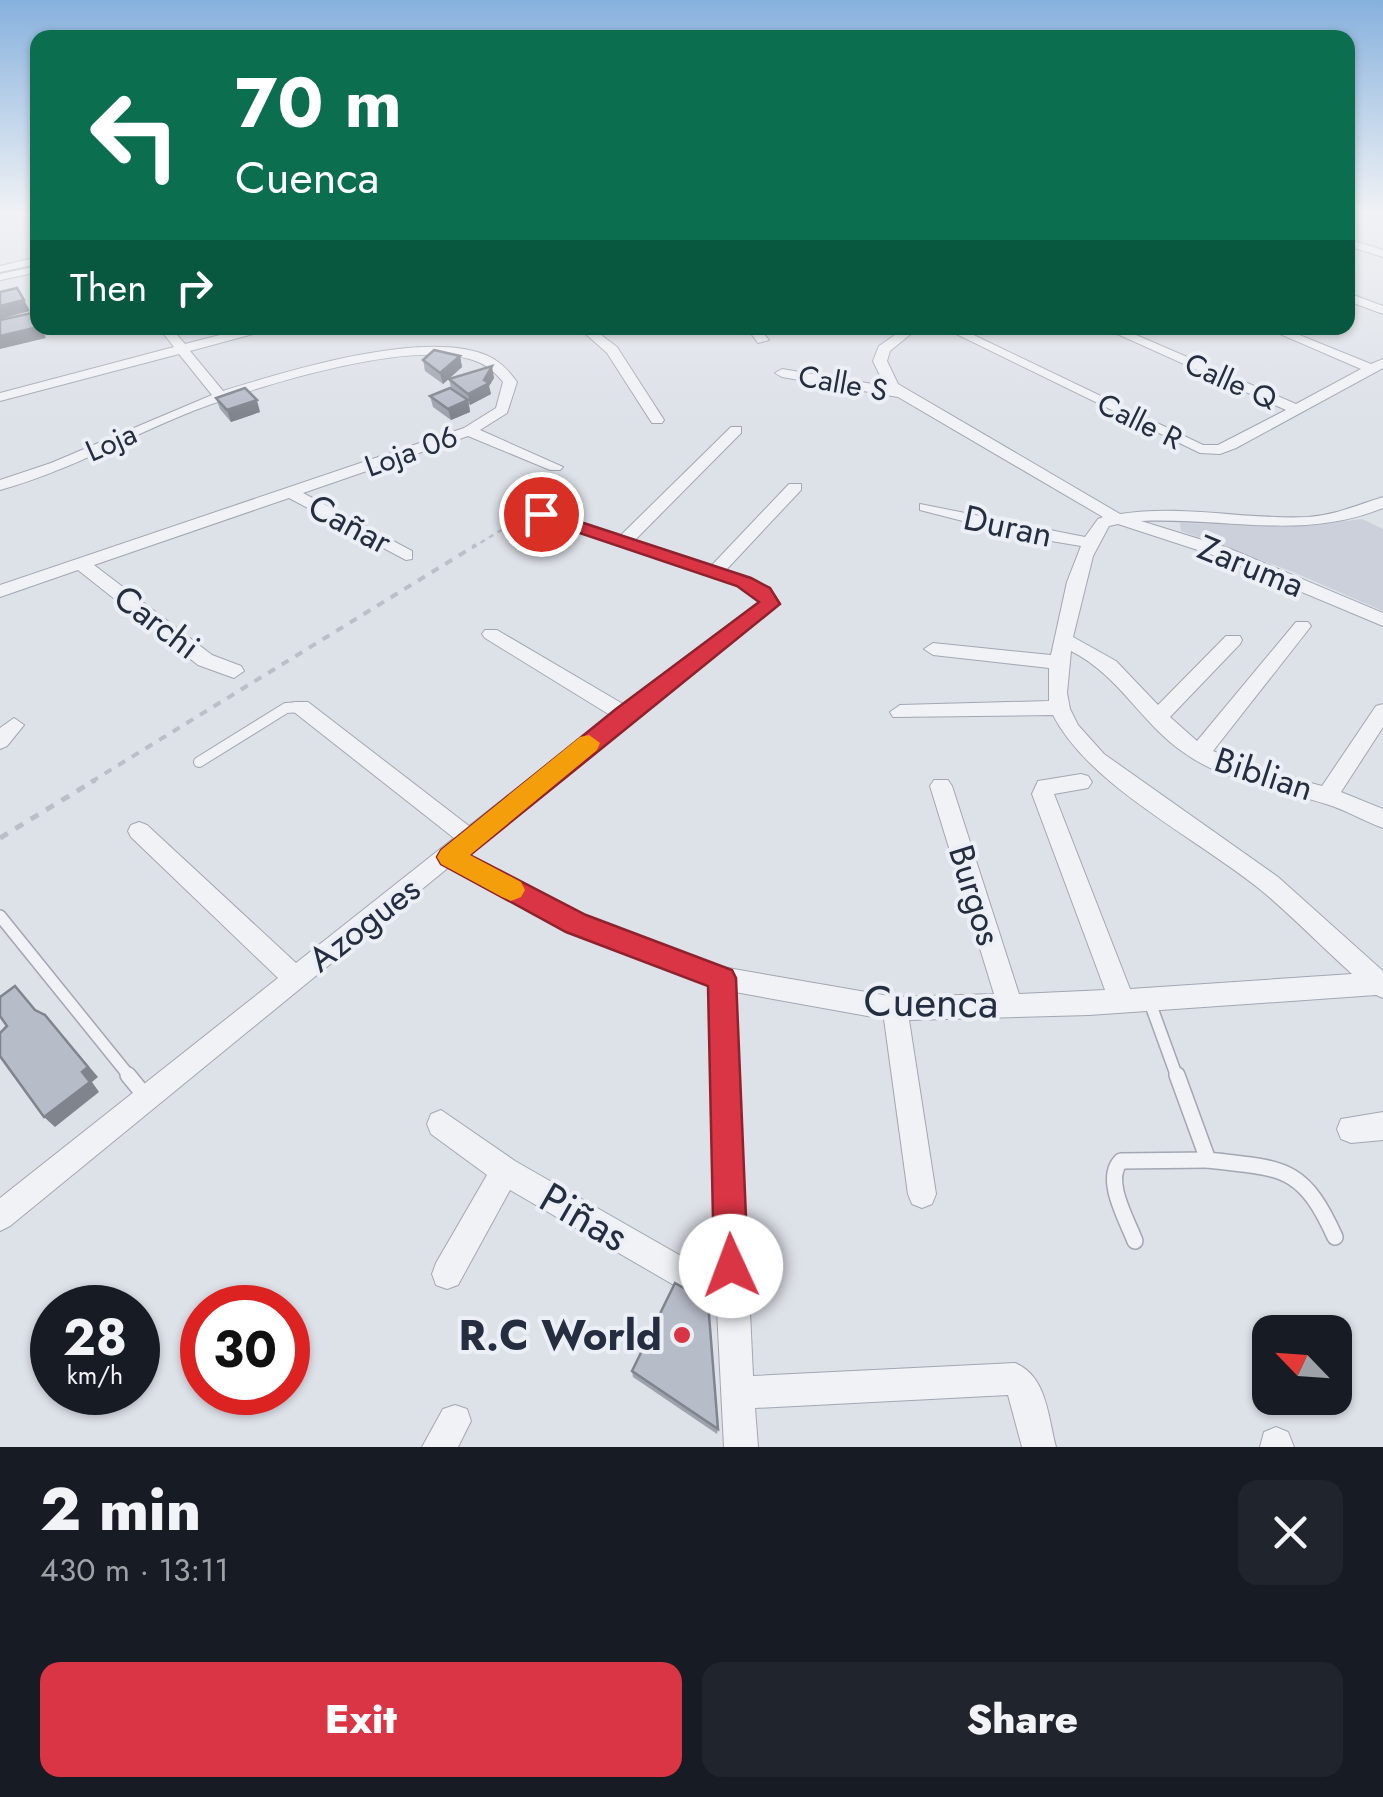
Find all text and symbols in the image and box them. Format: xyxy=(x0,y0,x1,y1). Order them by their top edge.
text: 70 m xyxy=(235,52,402,153)
icon: left xyxy=(70,70,200,200)
text: Cuenca xyxy=(235,145,379,210)
text: Then xyxy=(70,260,147,315)
icon: right xyxy=(167,260,222,315)
street label: Calle Q xyxy=(1178,342,1284,420)
street label: Calle S xyxy=(795,354,891,412)
street label: Calle R xyxy=(1090,382,1190,460)
street label: Loja xyxy=(79,412,143,472)
street label: Loja 06 xyxy=(358,414,464,488)
pin xyxy=(499,472,584,557)
street label: Cañar xyxy=(299,481,401,567)
icon: arrive xyxy=(514,487,569,542)
street label: Duran xyxy=(959,492,1057,560)
street label: Zaruma xyxy=(1190,522,1312,610)
street label: Carchi xyxy=(103,573,211,671)
street label: Biblian xyxy=(1208,735,1320,813)
street label: Burgos xyxy=(936,839,1014,951)
street label: Azogues xyxy=(297,864,431,984)
street label: Cuenca xyxy=(863,970,999,1034)
street label: Piñas xyxy=(528,1167,640,1267)
position arrow xyxy=(679,1214,783,1318)
speed limit sign: 30 xyxy=(180,1285,310,1415)
text: 28 xyxy=(63,1301,127,1374)
place label: R.C World xyxy=(459,1305,662,1366)
north arrow xyxy=(1252,1315,1352,1415)
map controls xyxy=(1252,1315,1352,1415)
marker: R.C World xyxy=(671,1324,693,1346)
text: km/h xyxy=(67,1357,123,1393)
text: 2 min xyxy=(40,1466,201,1553)
button: close xyxy=(1238,1480,1343,1585)
text: 430 m · 13:11 xyxy=(40,1547,229,1593)
button: Exit xyxy=(40,1662,682,1777)
button: Share xyxy=(702,1662,1343,1777)

